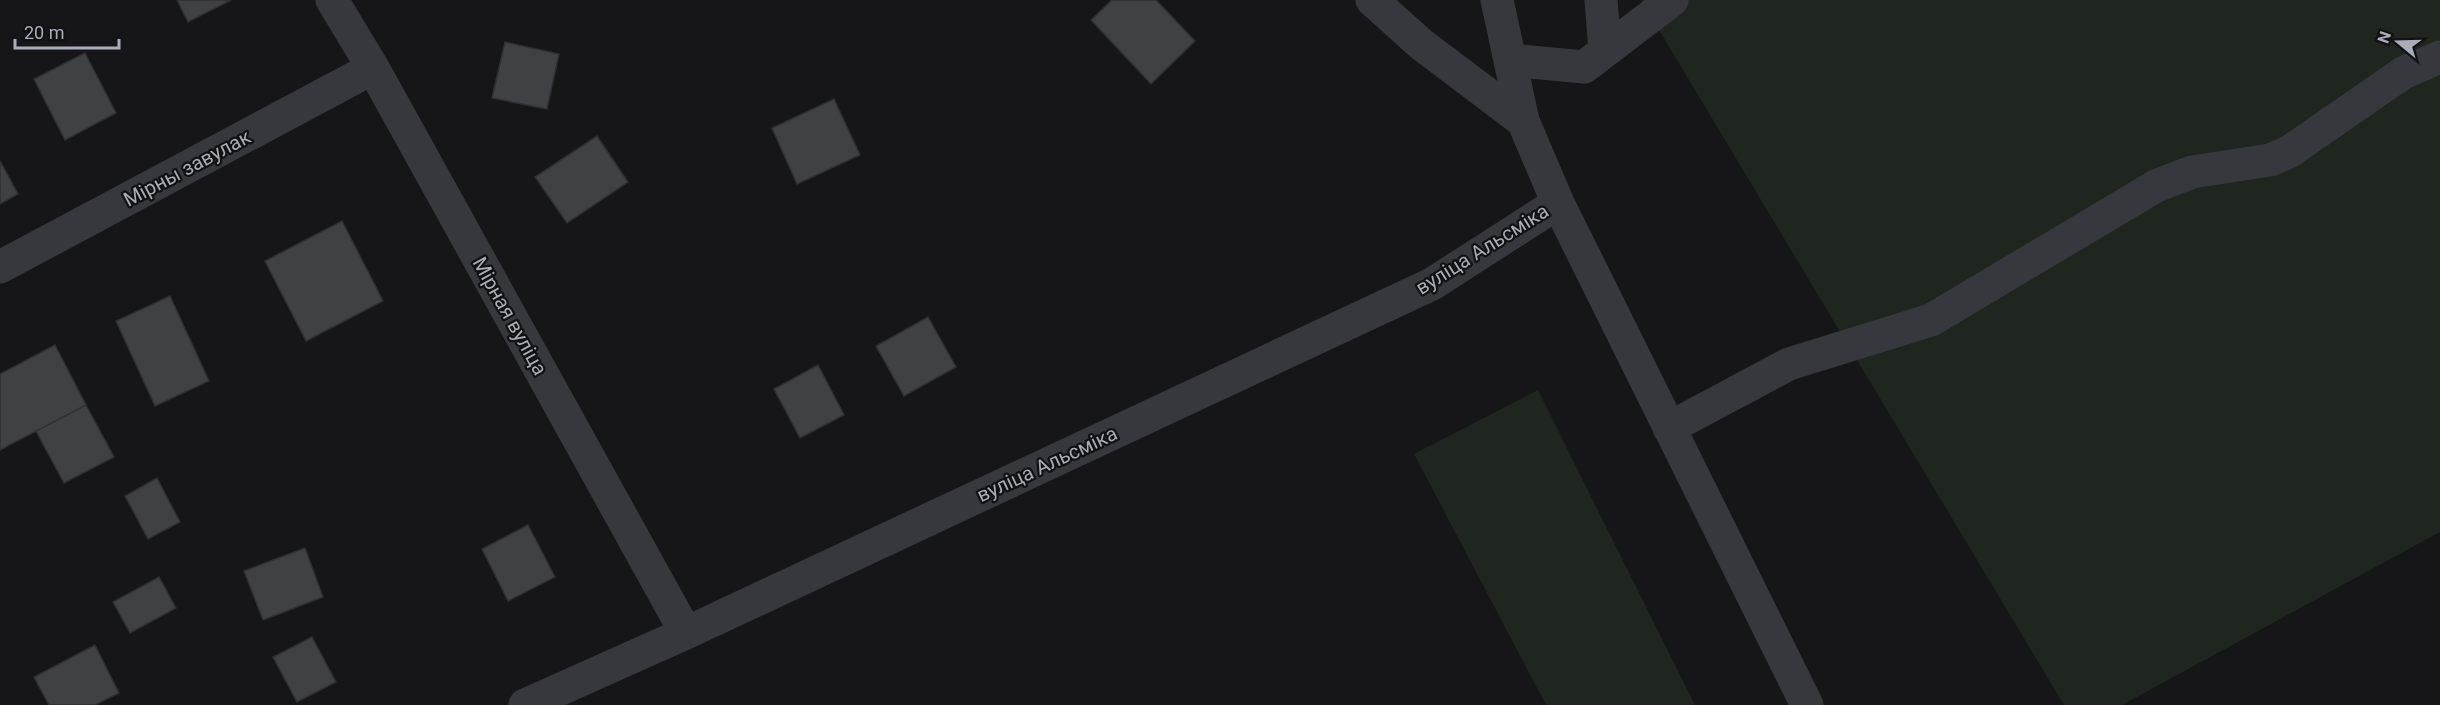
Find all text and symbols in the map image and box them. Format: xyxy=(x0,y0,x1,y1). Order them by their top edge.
scale bar xyxy=(15,12,118,50)
north arrow xyxy=(2368,12,2428,72)
text: 20 m xyxy=(24,22,64,43)
text: N xyxy=(2373,29,2395,46)
street label: Мірны завулак xyxy=(119,124,255,212)
street label: вуліца Альсміка xyxy=(1411,199,1553,299)
street label: Мірная вуліца xyxy=(468,253,552,379)
street label: вуліца Альсміка xyxy=(973,421,1121,507)

